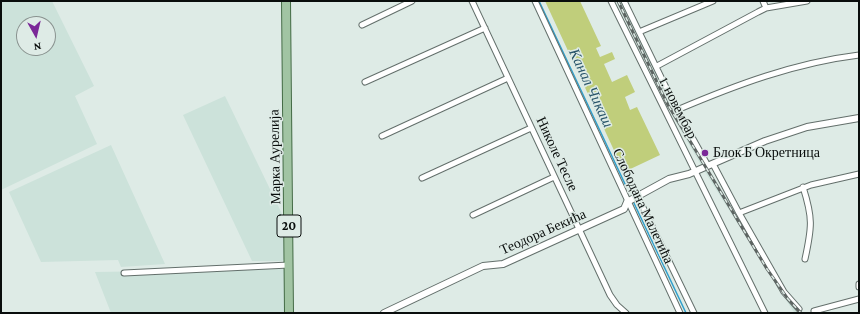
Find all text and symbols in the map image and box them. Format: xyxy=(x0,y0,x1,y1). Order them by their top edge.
north arrow xyxy=(16,16,56,56)
text: N xyxy=(33,40,42,53)
water label: Канал Чикаш xyxy=(565,46,617,130)
street label: 1. новембар xyxy=(655,74,701,142)
street label: Марка Аурелија xyxy=(266,109,284,205)
street label: Николе Тесле xyxy=(532,114,582,194)
place label: Блок Б Окретница xyxy=(713,145,820,161)
street label: Слободана Малетића xyxy=(609,146,677,266)
marker: Блок Б Окретница xyxy=(700,148,710,158)
street label: Теодора Бекића xyxy=(497,206,589,258)
road number: 20 xyxy=(277,215,301,237)

